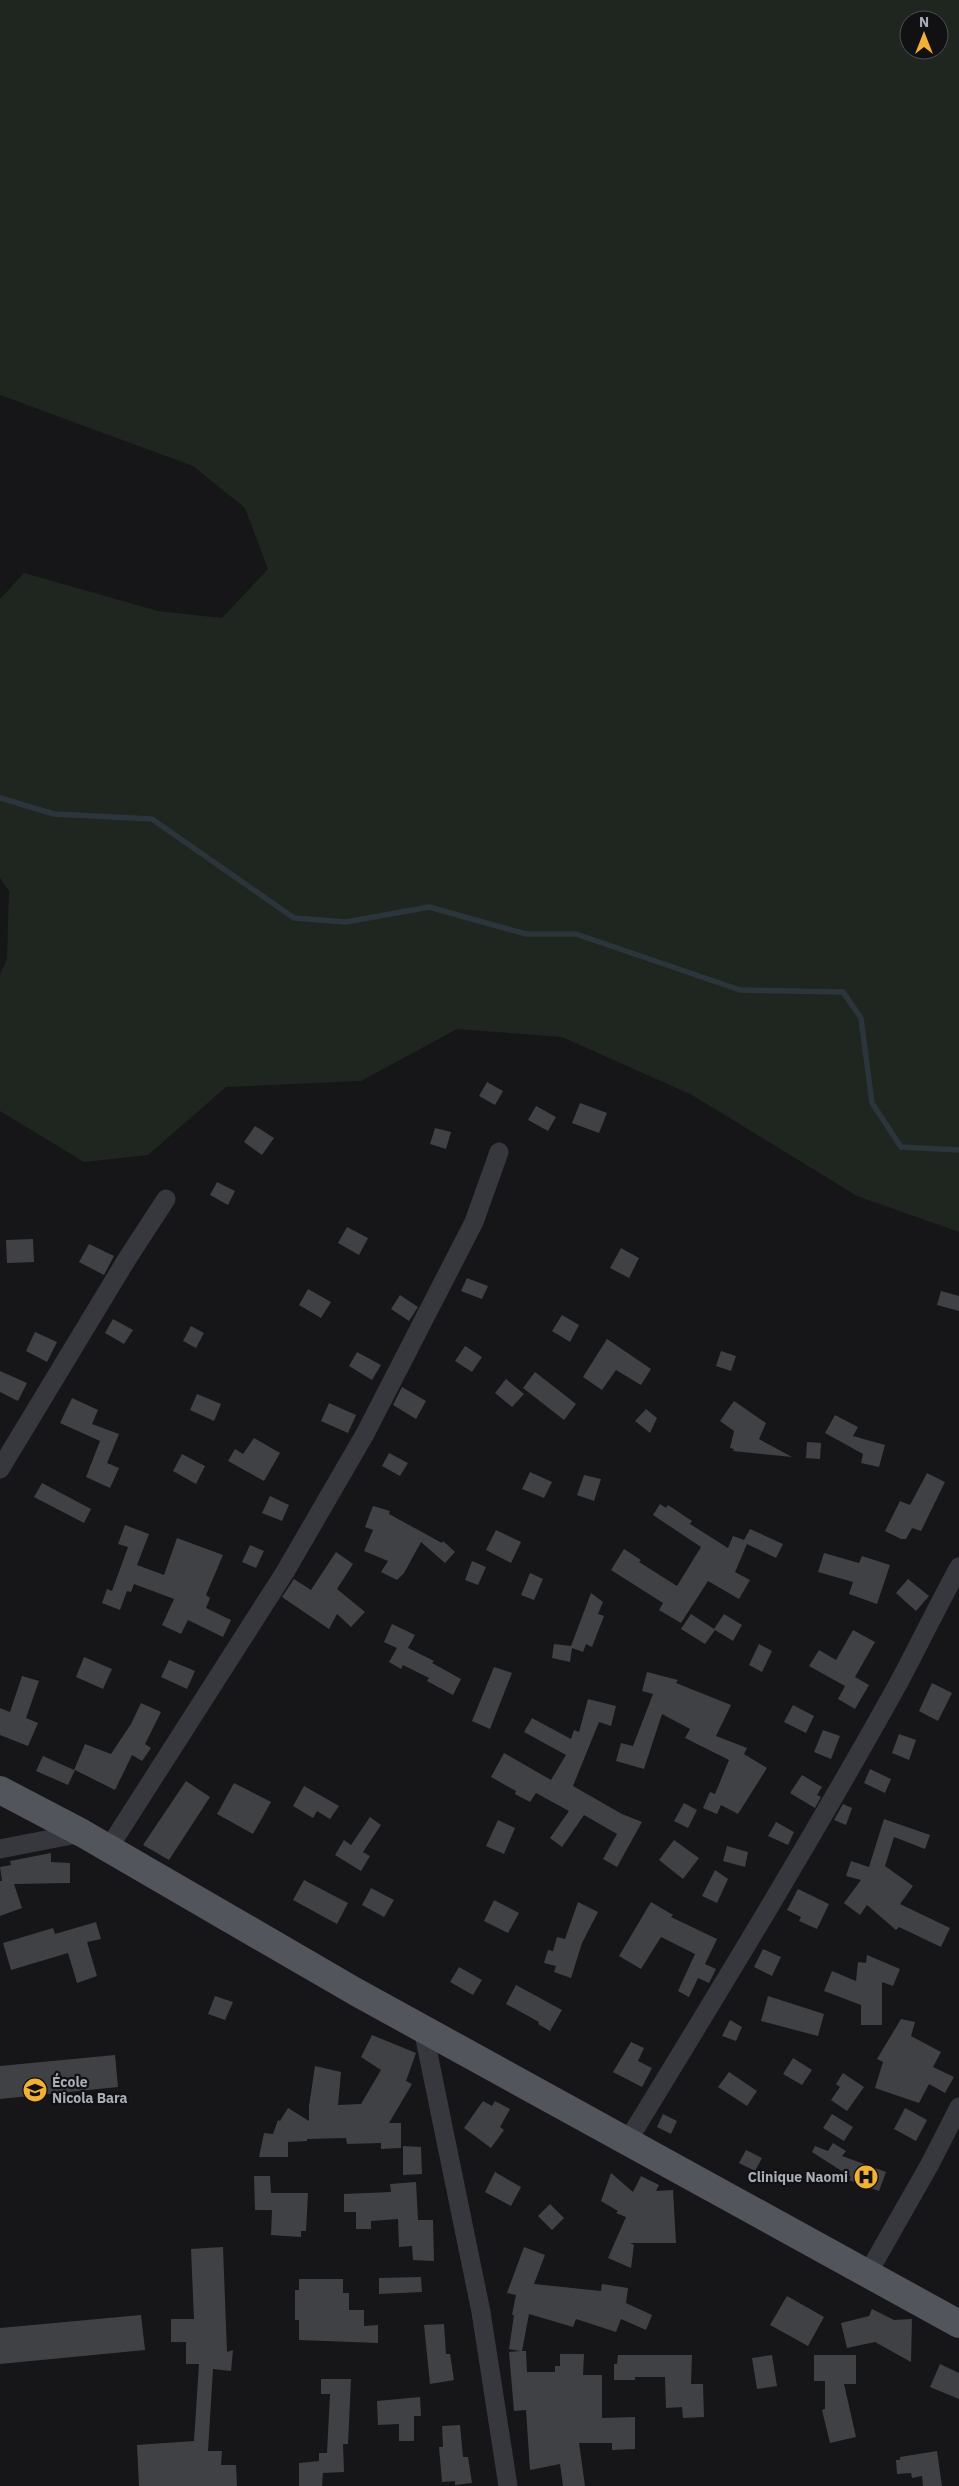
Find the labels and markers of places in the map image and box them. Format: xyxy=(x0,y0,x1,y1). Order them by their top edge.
place label: École Nicola Bara xyxy=(52,2072,127,2107)
school or university icon: École Nicola Bara xyxy=(22,2077,48,2103)
hospital icon: Clinique Naomi xyxy=(853,2164,879,2190)
place label: Clinique Naomi xyxy=(748,2168,848,2186)

